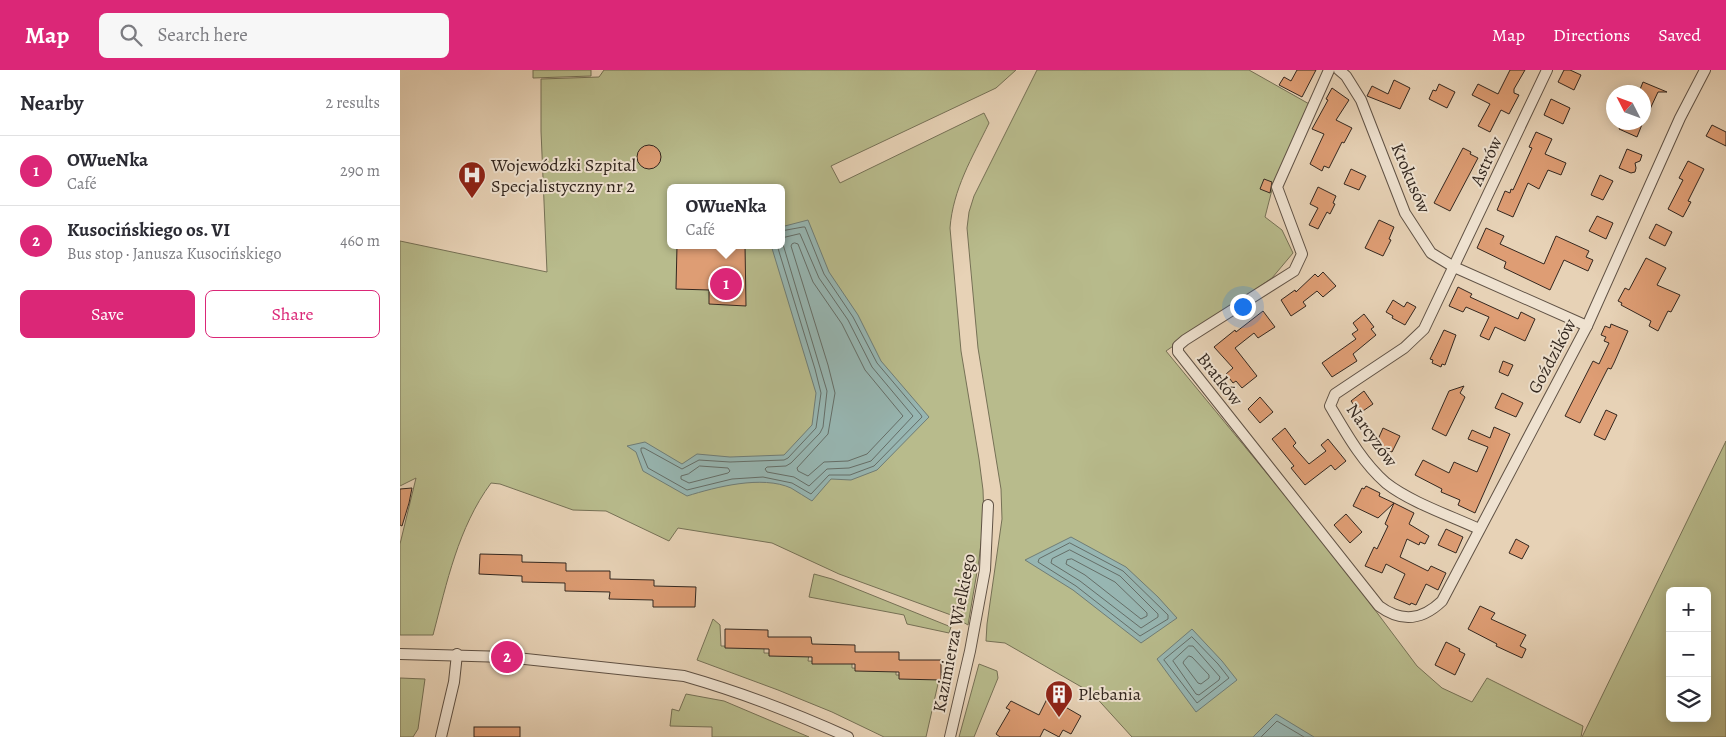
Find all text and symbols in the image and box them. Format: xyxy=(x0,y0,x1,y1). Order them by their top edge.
search box xyxy=(99,13,449,58)
text: Map xyxy=(25,19,69,51)
icon: search xyxy=(117,21,145,49)
text: Search here xyxy=(157,22,248,48)
text: Map xyxy=(1492,23,1525,47)
text: Directions xyxy=(1553,23,1630,47)
text: Saved xyxy=(1658,23,1701,47)
north arrow xyxy=(1606,85,1651,130)
text: Nearby xyxy=(20,89,83,117)
text: 2 results xyxy=(325,92,380,114)
street label: Astrów xyxy=(1464,132,1508,190)
street label: Krokusów xyxy=(1385,139,1437,217)
text: OWueNka xyxy=(67,147,148,173)
place label: Wojewódzki Szpital Specjalistyczny nr 2 xyxy=(490,153,637,198)
text: 1 xyxy=(33,160,39,182)
text: 290 m xyxy=(340,160,380,182)
hospital icon: Wojewódzki Szpital Specjalistyczny nr 2 xyxy=(457,160,487,199)
text: Café xyxy=(67,173,97,195)
popup xyxy=(667,184,785,249)
text: OWueNka xyxy=(685,193,767,219)
text: Kusocińskiego os. VI xyxy=(67,217,230,243)
text: Café xyxy=(685,219,715,241)
text: 2 xyxy=(32,230,40,252)
text: 460 m xyxy=(340,230,380,252)
text: Bus stop · Janusza Kusocińskiego xyxy=(67,243,281,265)
pin: 1 xyxy=(710,265,742,303)
button: Save xyxy=(20,290,195,338)
button: Share xyxy=(205,290,380,338)
your location xyxy=(1230,294,1256,320)
street label: Goździków xyxy=(1522,314,1582,398)
street label: Bratków xyxy=(1192,347,1249,411)
street label: Narcyzów xyxy=(1341,398,1403,472)
street label: Kazimierza Wielkiego xyxy=(927,551,981,715)
map controls xyxy=(1666,587,1711,722)
button: + xyxy=(1666,587,1711,632)
button: − xyxy=(1666,632,1711,677)
pin: 2 xyxy=(491,638,523,676)
button: layers xyxy=(1666,677,1711,722)
building icon: Plebania xyxy=(1044,679,1074,718)
place label: Plebania xyxy=(1078,682,1142,706)

